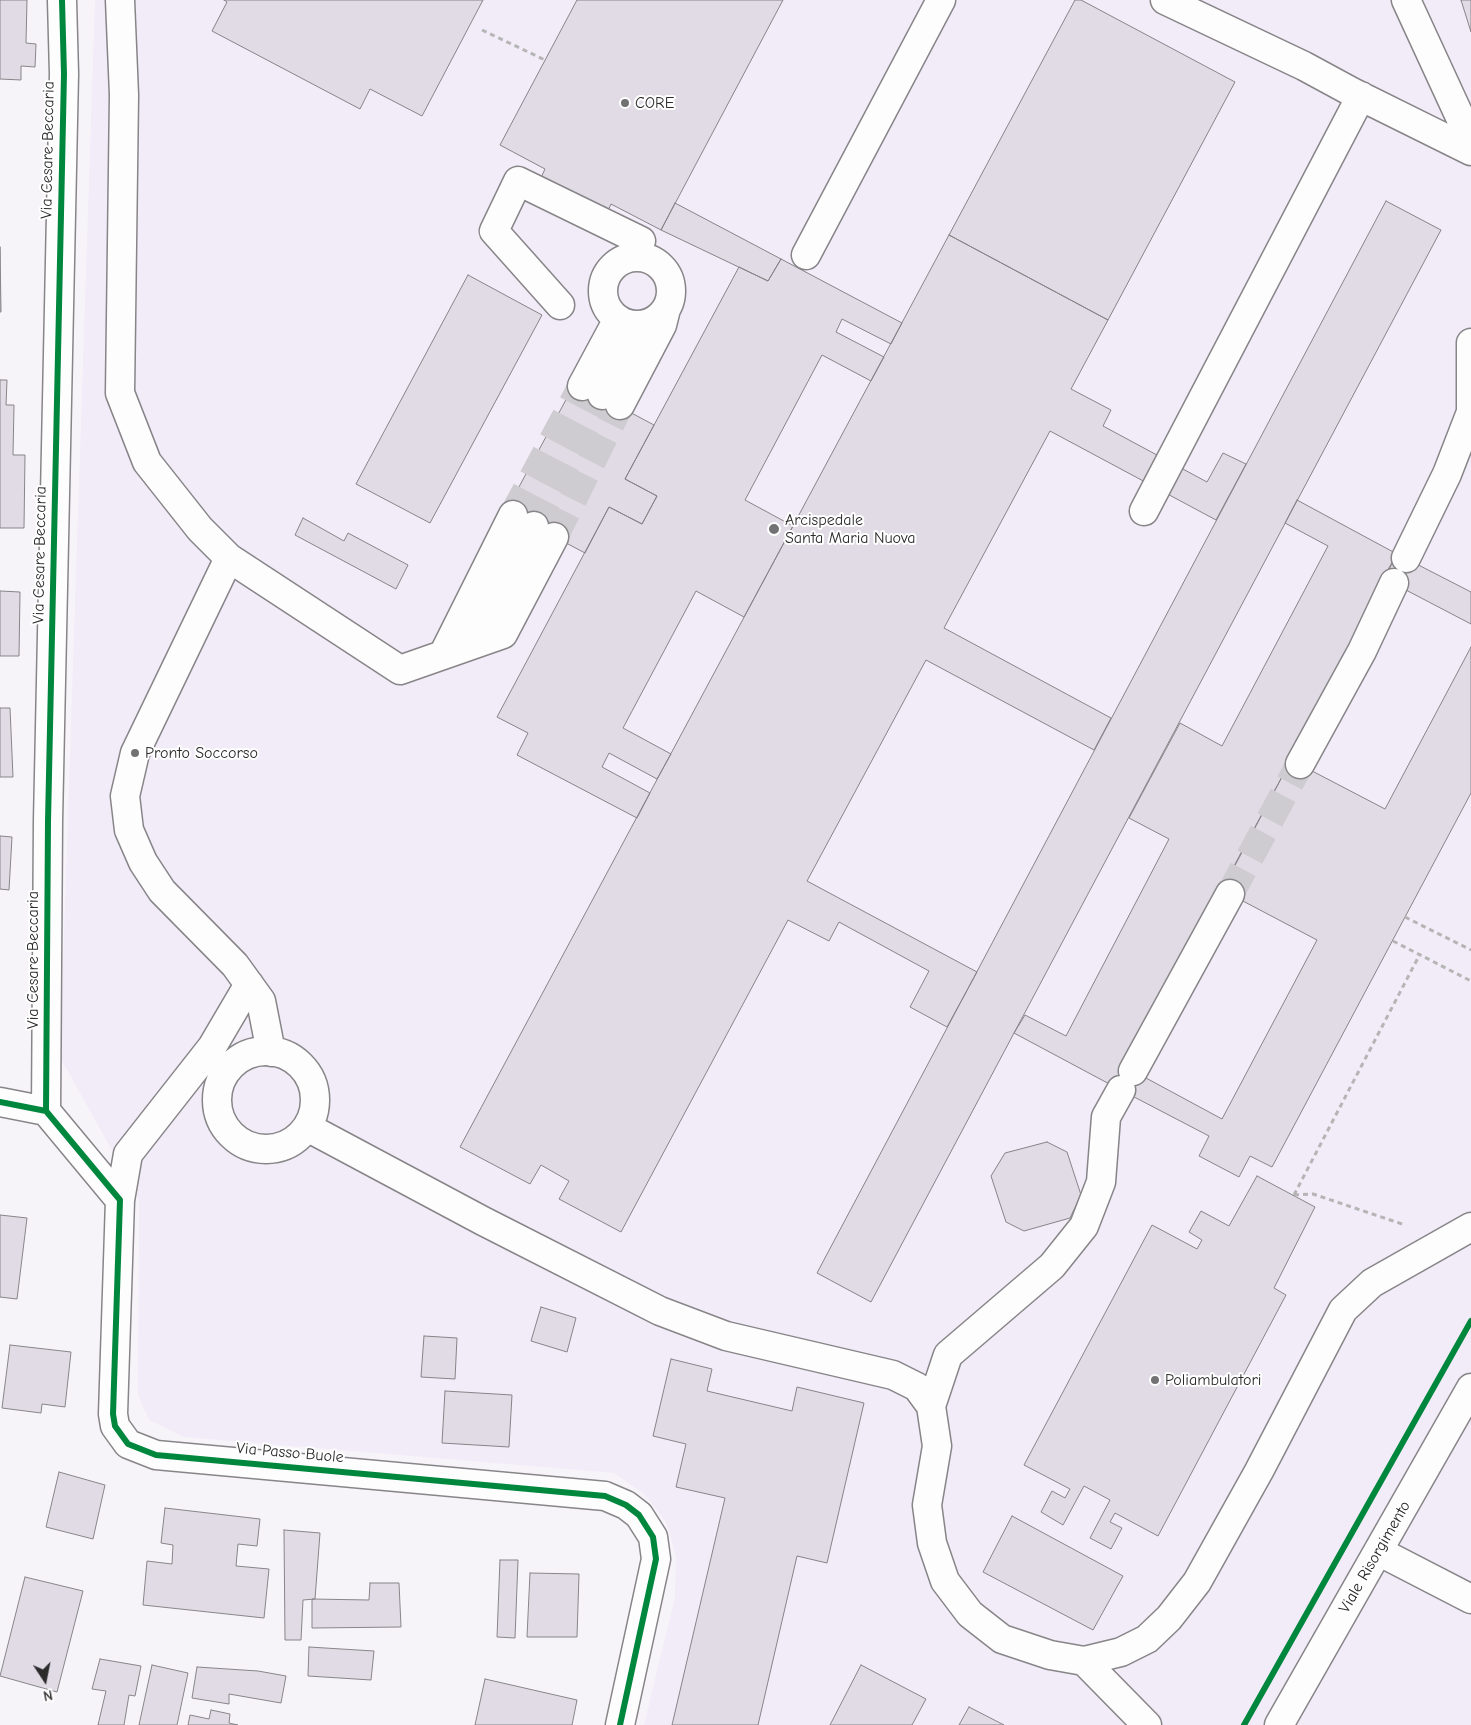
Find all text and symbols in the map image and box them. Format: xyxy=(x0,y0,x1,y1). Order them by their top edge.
street label: Via Cesare Beccaria xyxy=(37,81,59,219)
place label: CORE xyxy=(635,93,674,113)
marker: CORE xyxy=(619,97,631,109)
street label: Via Cesare Beccaria xyxy=(29,486,51,624)
place label: Arcispedale Santa Maria Nuova xyxy=(785,510,916,548)
marker: Arcispedale Santa Maria Nuova xyxy=(767,522,781,536)
place label: Pronto Soccorso xyxy=(145,743,258,763)
marker: Pronto Soccorso xyxy=(129,747,141,759)
street label: Via Cesare Beccaria xyxy=(23,891,43,1029)
place label: Poliambulatori xyxy=(1165,1370,1261,1390)
marker: Poliambulatori xyxy=(1149,1374,1161,1386)
street label: Via Passo Buole xyxy=(236,1439,344,1467)
street label: Viale Risorgimento xyxy=(1335,1498,1415,1616)
north arrow xyxy=(20,1655,70,1705)
text: N xyxy=(42,1686,54,1704)

